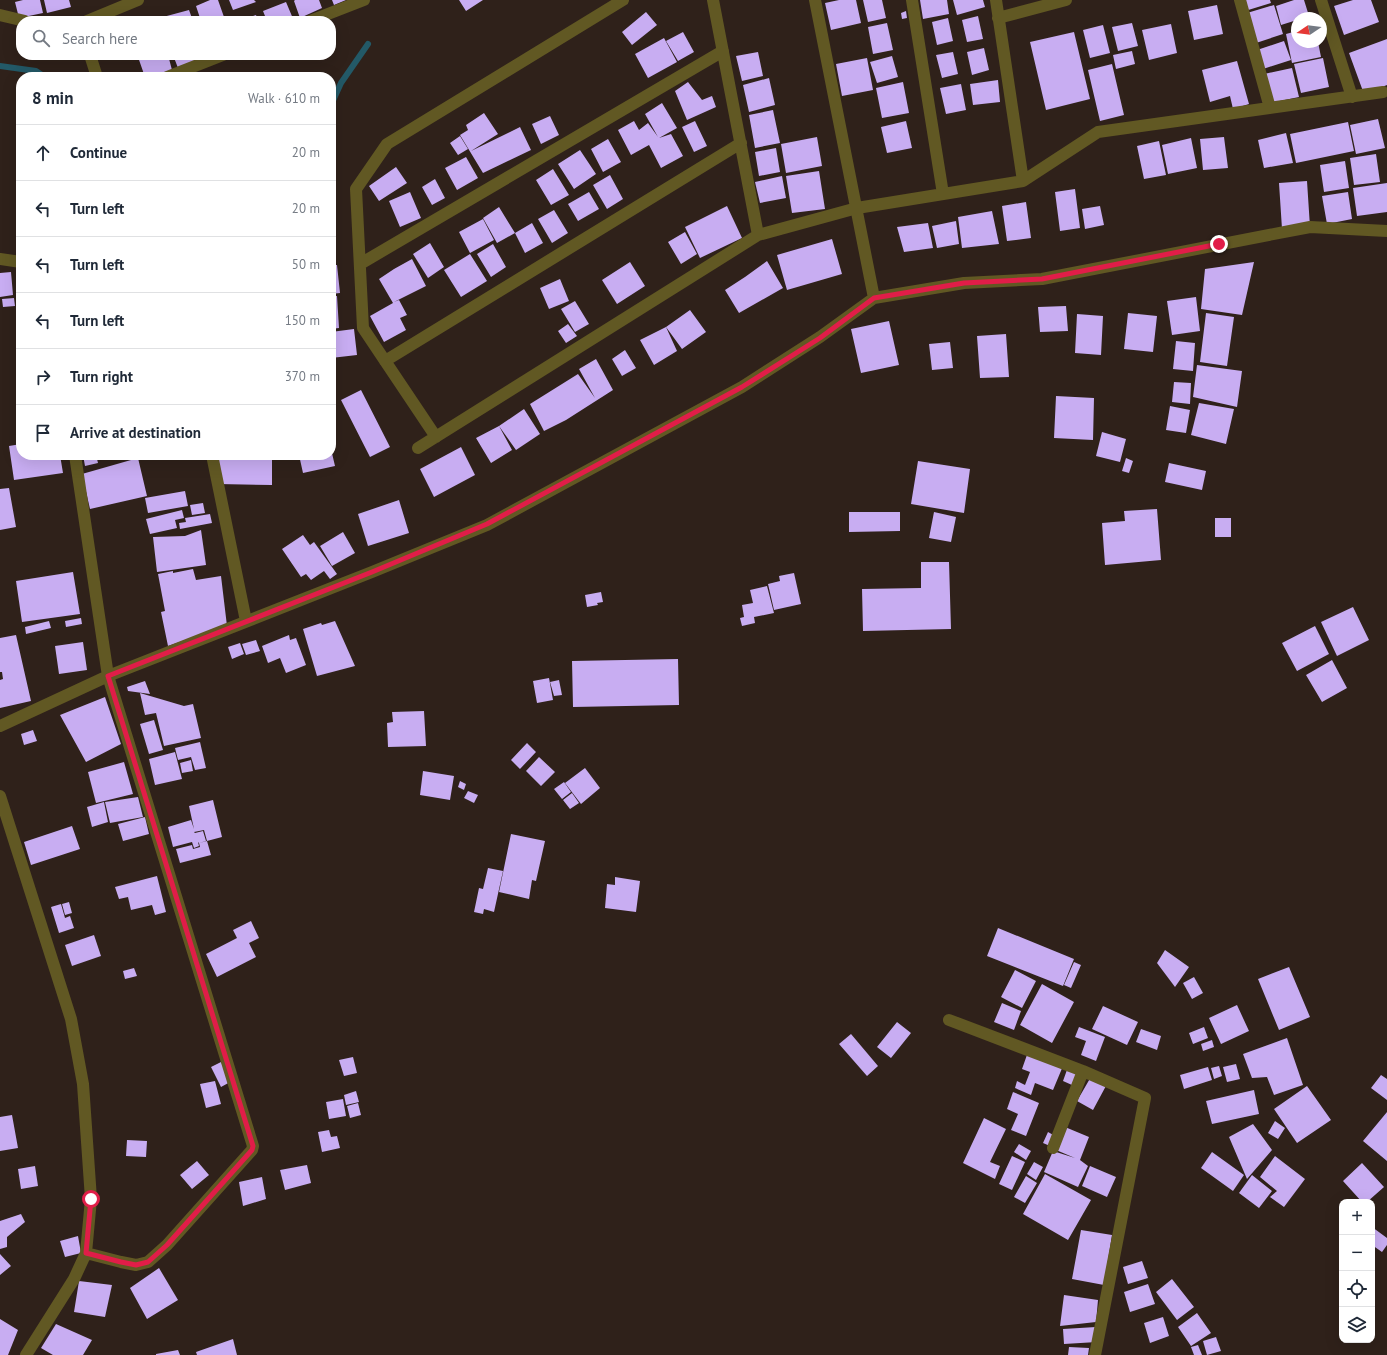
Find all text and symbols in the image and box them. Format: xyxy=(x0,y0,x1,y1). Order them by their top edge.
north arrow xyxy=(1291,12,1327,48)
search box xyxy=(16,16,336,60)
icon: search xyxy=(30,27,52,49)
text: Search here xyxy=(62,29,138,48)
text: 8 min xyxy=(32,87,73,109)
text: Walk · 610 m xyxy=(248,90,320,107)
icon: ahead xyxy=(32,142,54,164)
text: Continue xyxy=(70,143,127,162)
text: 20 m xyxy=(292,144,320,161)
icon: left xyxy=(32,198,54,220)
text: Turn left xyxy=(70,199,124,218)
text: 20 m xyxy=(292,200,320,217)
route end xyxy=(1210,235,1228,253)
icon: left xyxy=(32,254,54,276)
text: Turn left xyxy=(70,255,124,274)
text: 50 m xyxy=(292,256,320,273)
icon: left xyxy=(32,310,54,332)
text: Turn left xyxy=(70,311,124,330)
text: 150 m xyxy=(285,312,320,329)
icon: right xyxy=(32,366,54,388)
text: Turn right xyxy=(70,367,133,386)
text: 370 m xyxy=(285,368,320,385)
icon: arrive xyxy=(32,422,54,444)
text: Arrive at destination xyxy=(70,423,201,442)
route start xyxy=(82,1190,100,1208)
map controls xyxy=(1339,1199,1375,1343)
button: + xyxy=(1339,1199,1375,1235)
button: − xyxy=(1339,1235,1375,1271)
button: locate xyxy=(1339,1271,1375,1307)
button: layers xyxy=(1339,1307,1375,1343)

